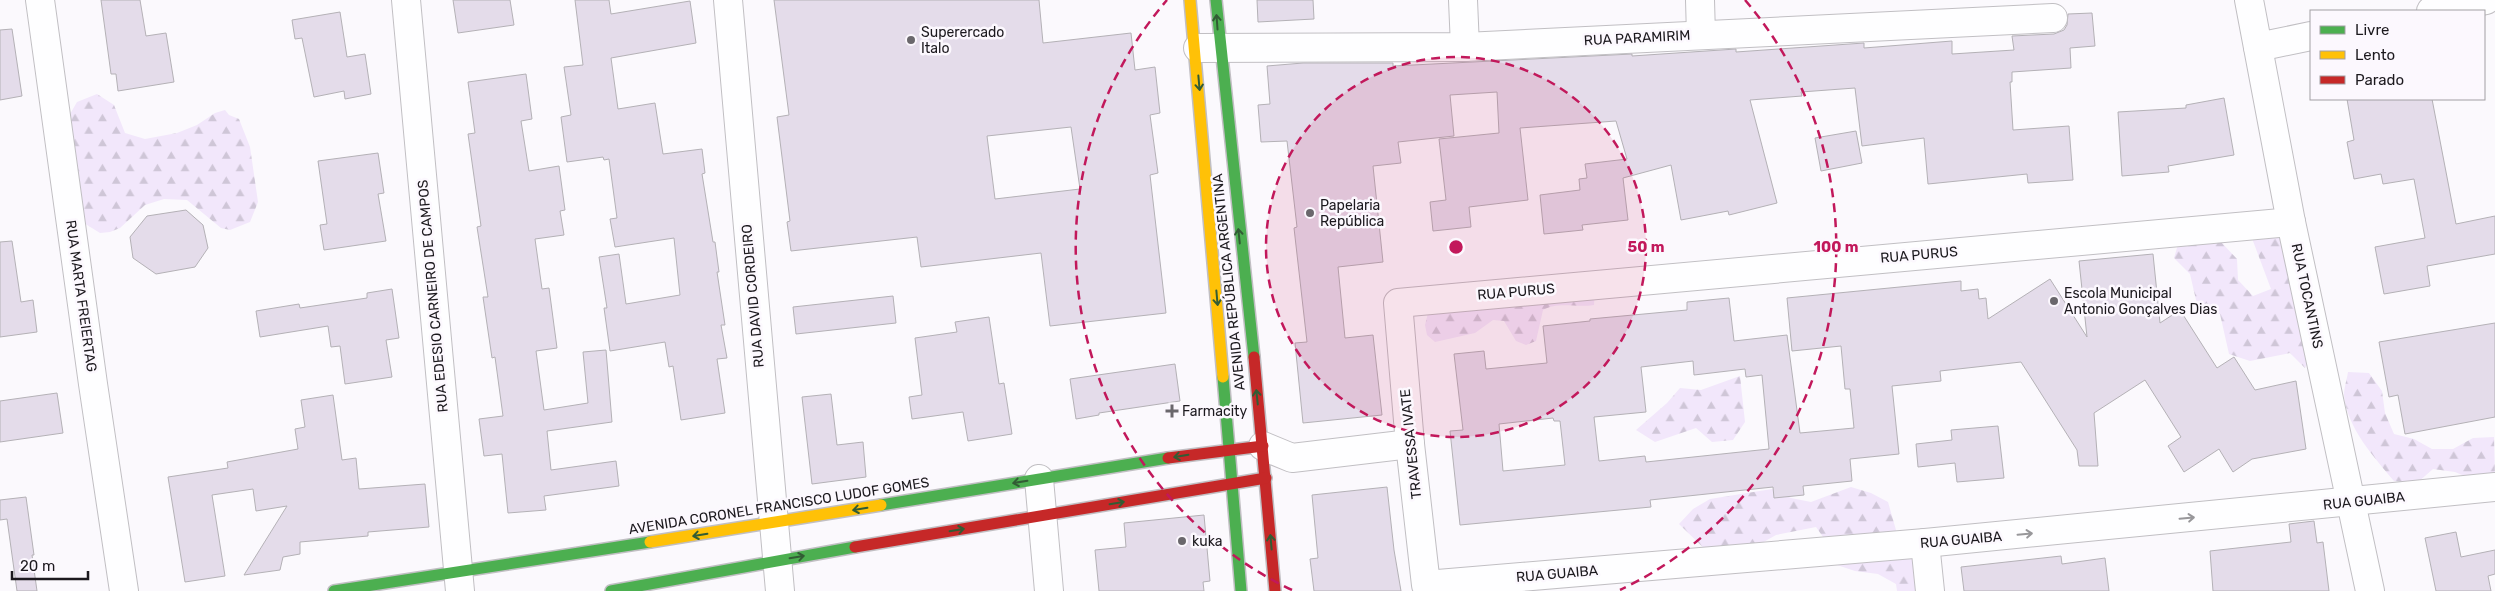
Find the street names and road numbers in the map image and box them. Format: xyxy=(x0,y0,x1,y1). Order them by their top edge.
street label: RUA PARAMIRIM xyxy=(1583,27,1691,49)
street label: AVENIDA REPÚBLICA ARGENTINA xyxy=(1208,172,1249,391)
street label: RUA EDESIO CARNEIRO DE CAMPOS xyxy=(414,179,452,413)
street label: RUA MARTA FREIERTAG xyxy=(62,219,100,373)
street label: RUA DAVID CORDEIRO xyxy=(738,224,768,368)
street label: RUA TOCANTINS xyxy=(2288,242,2326,350)
street label: RUA PURUS xyxy=(1880,243,1959,267)
street label: RUA PURUS xyxy=(1477,280,1556,304)
street label: TRAVESSA IVATE xyxy=(1397,388,1425,500)
street label: AVENIDA CORONEL FRANCISCO LUDOF GOMES xyxy=(627,474,931,538)
street label: RUA GUAIBA xyxy=(2322,488,2406,514)
street label: RUA GUAIBA xyxy=(1919,528,2003,552)
street label: RUA GUAIBA xyxy=(1515,562,1599,586)

